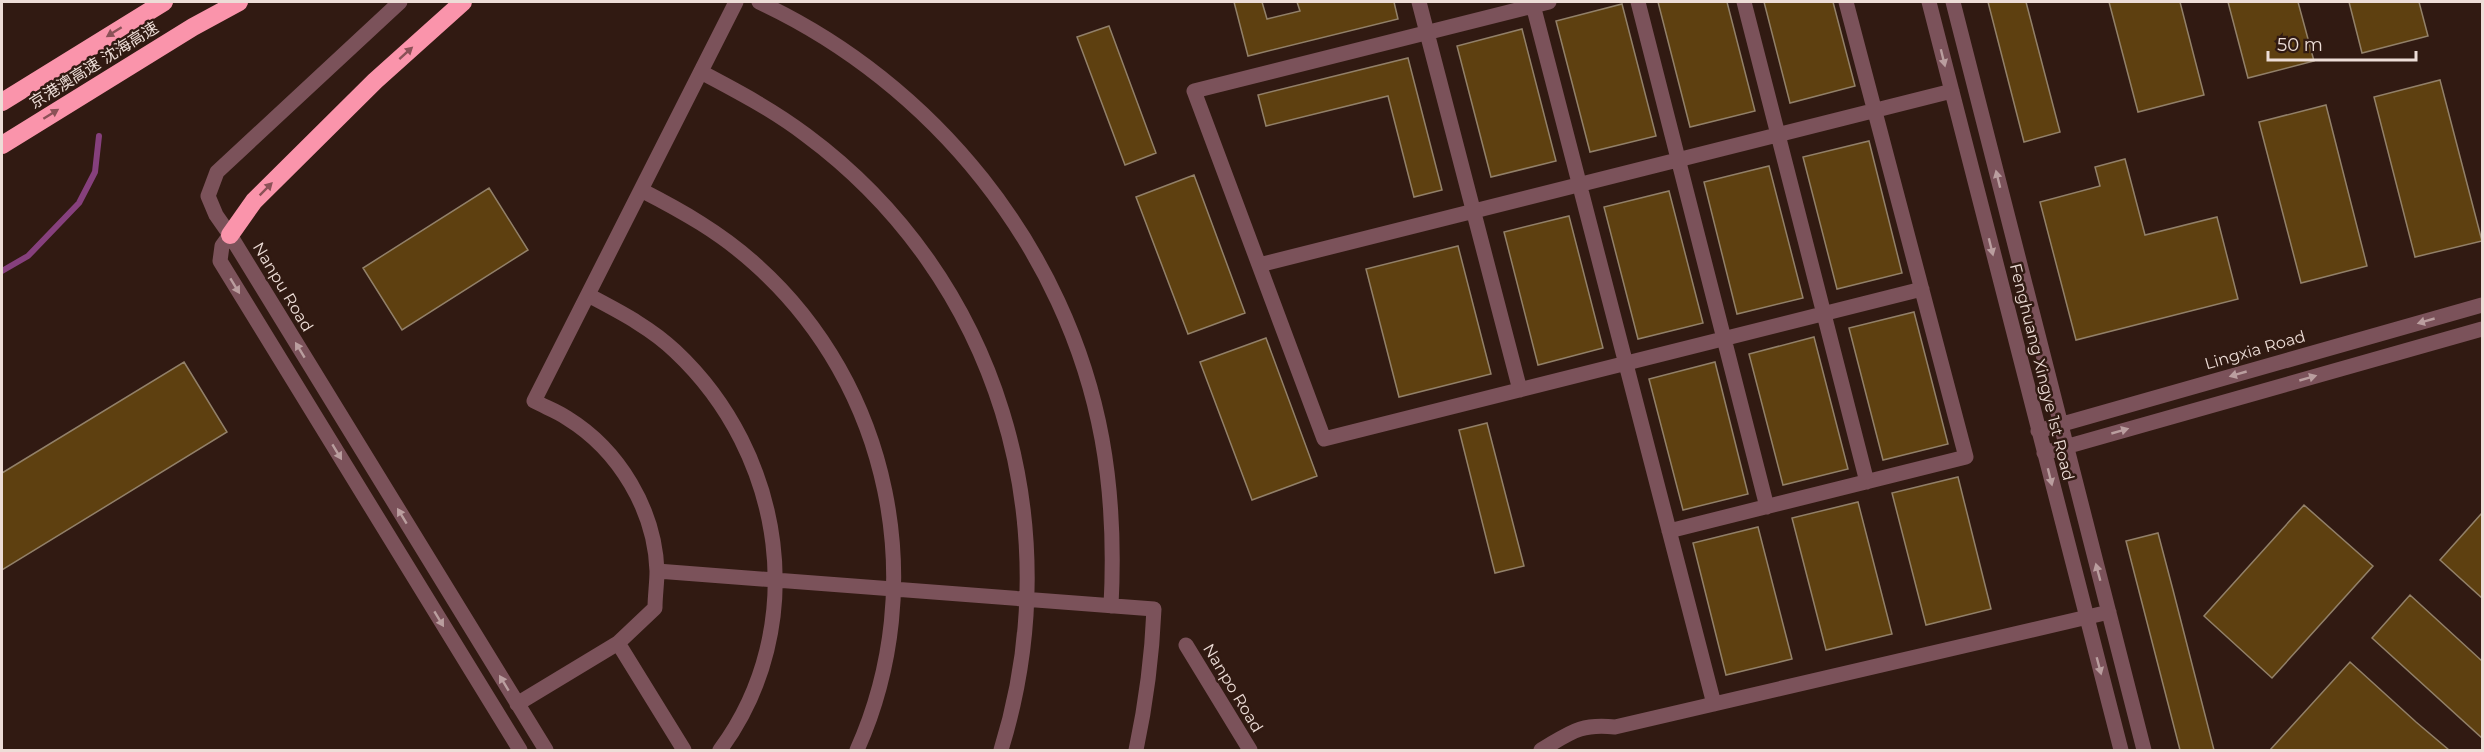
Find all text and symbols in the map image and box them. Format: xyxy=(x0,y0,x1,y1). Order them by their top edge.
street label: 京港澳高速 沈海高速 xyxy=(26,18,162,112)
scale bar xyxy=(2268,24,2416,62)
one-way arrow xyxy=(106,27,122,38)
text: 50 m xyxy=(2277,34,2323,56)
one-way arrow xyxy=(398,47,413,60)
one-way arrow xyxy=(1939,49,1949,67)
one-way arrow xyxy=(43,109,59,120)
one-way arrow xyxy=(1993,170,2003,189)
one-way arrow xyxy=(259,182,274,196)
one-way arrow xyxy=(1987,238,1997,256)
street label: Nanpu Road xyxy=(249,239,317,335)
street label: Fenghuang Xingye 1st Road xyxy=(2006,261,2078,483)
one-way arrow xyxy=(230,278,241,294)
one-way arrow xyxy=(2417,317,2435,326)
street label: Lingxia Road xyxy=(2202,327,2308,373)
one-way arrow xyxy=(295,342,306,358)
one-way arrow xyxy=(2229,370,2247,379)
one-way arrow xyxy=(2299,373,2317,382)
one-way arrow xyxy=(2111,426,2129,435)
one-way arrow xyxy=(332,444,343,460)
one-way arrow xyxy=(2045,468,2055,486)
one-way arrow xyxy=(397,508,408,524)
one-way arrow xyxy=(2093,563,2103,581)
one-way arrow xyxy=(434,611,445,627)
street label: Nanpo Road xyxy=(1199,640,1267,736)
one-way arrow xyxy=(2095,657,2104,675)
one-way arrow xyxy=(499,675,510,691)

